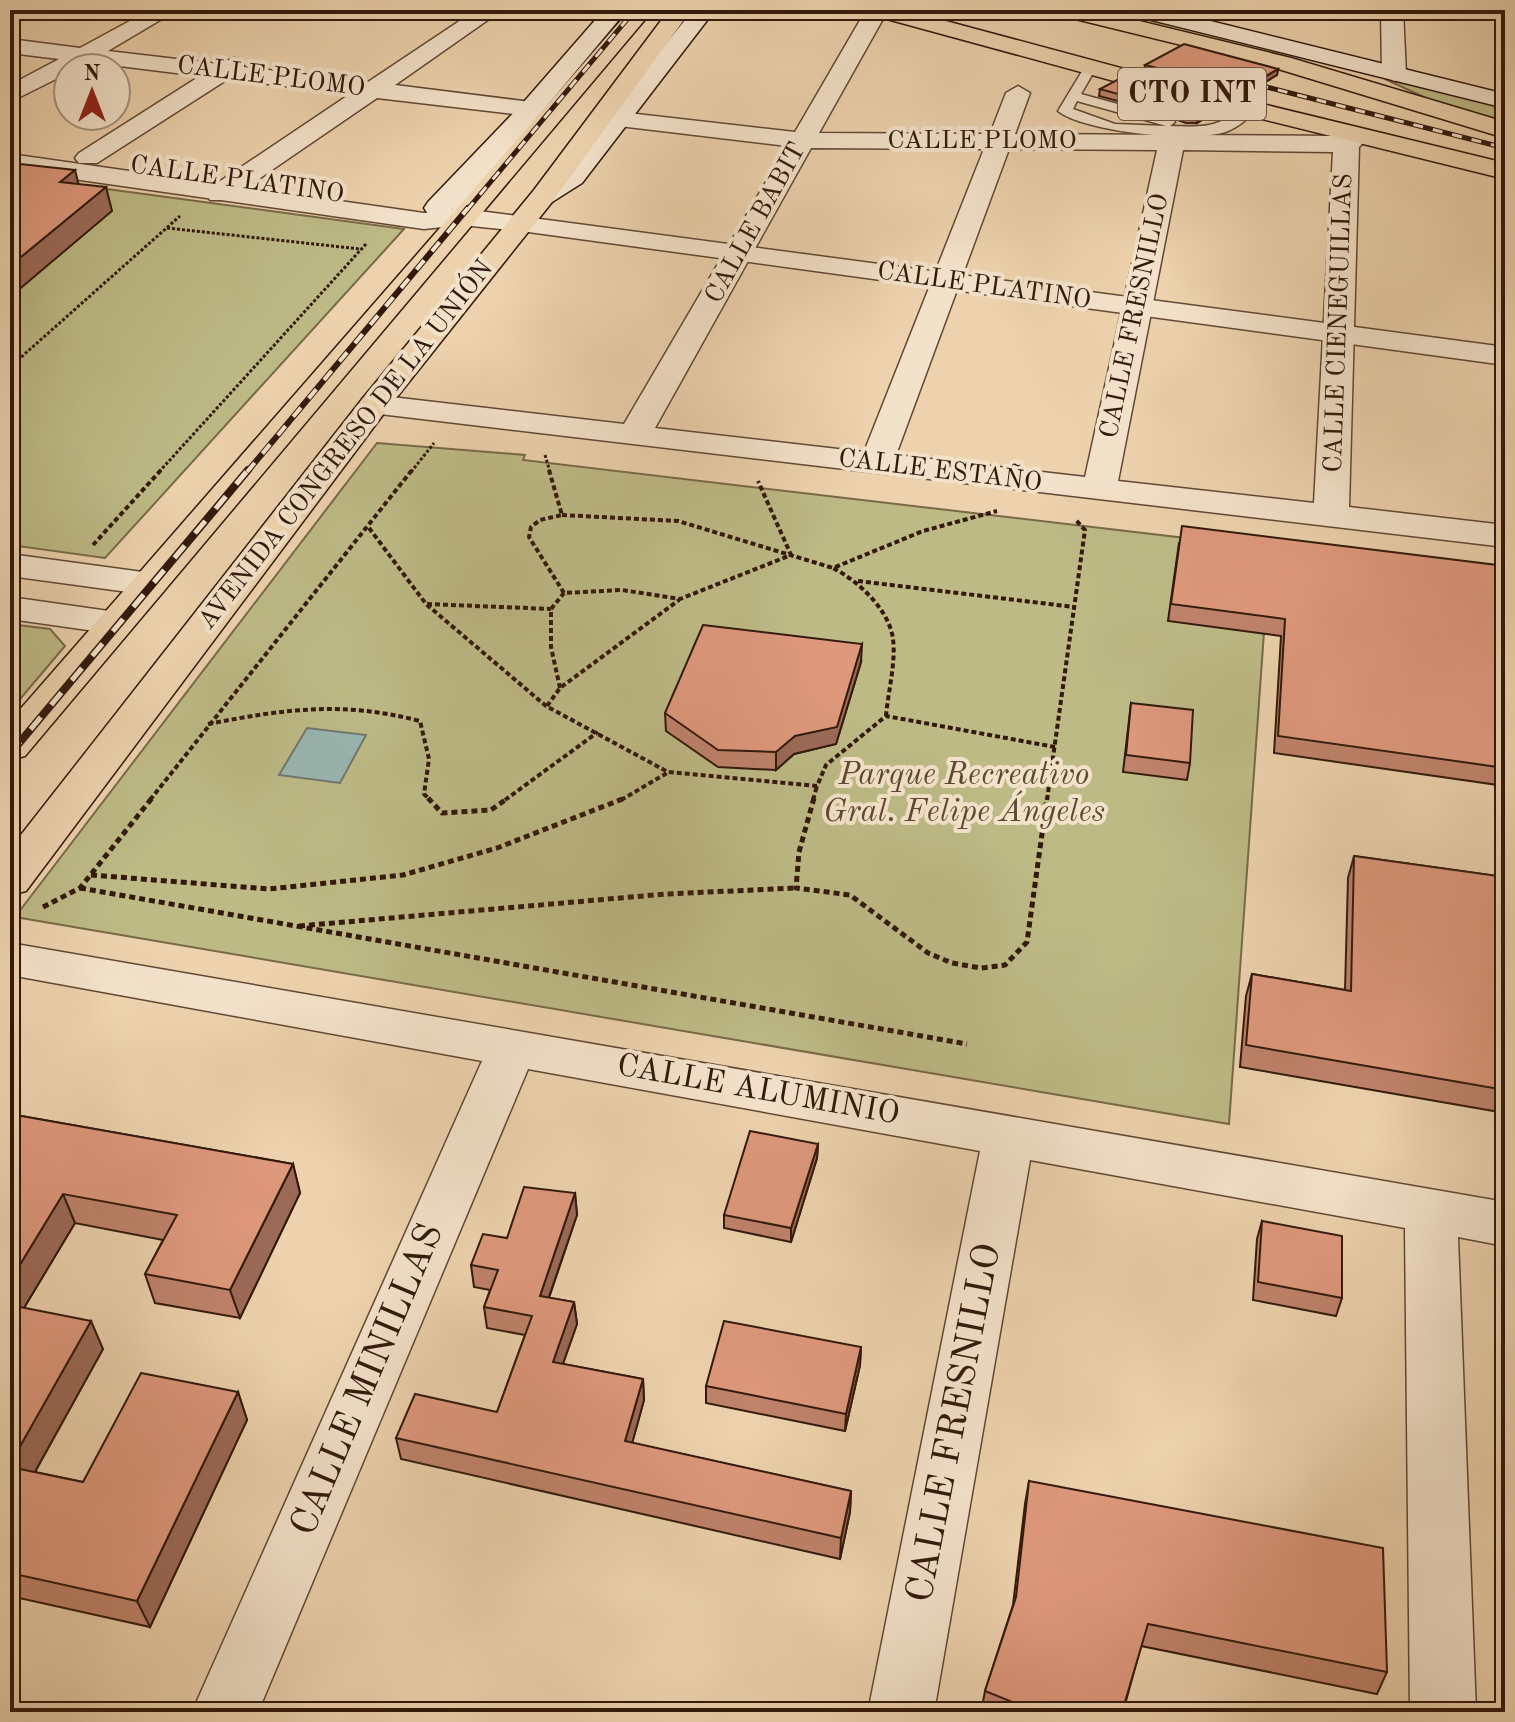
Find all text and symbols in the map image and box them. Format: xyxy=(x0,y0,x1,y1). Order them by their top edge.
north arrow xyxy=(52,52,132,132)
street label: CALLE PLOMO xyxy=(175,53,367,101)
text: N xyxy=(84,63,101,85)
road number: CTO INT xyxy=(1118,68,1266,120)
street label: CALLE PLOMO xyxy=(887,128,1077,154)
street label: CALLE BABIT xyxy=(701,138,811,308)
street label: CALLE PLATINO xyxy=(128,152,346,208)
street label: CALLE CIENEGUILLAS xyxy=(1321,173,1357,473)
street label: CALLE FRESNILLO xyxy=(1096,191,1174,441)
street label: AVENIDA CONGRESO DE LA UNIÓN xyxy=(190,252,498,635)
street label: CALLE PLATINO xyxy=(875,258,1093,314)
street label: CALLE ESTAÑO xyxy=(837,441,1044,496)
park label: Parque Recreativo Gral. Felipe Ángeles xyxy=(823,760,1105,829)
street label: CALLE ALUMINIO xyxy=(614,1050,902,1132)
street label: CALLE MINILLAS xyxy=(285,1218,451,1542)
street label: CALLE FRESNILLO xyxy=(902,1240,1008,1606)

